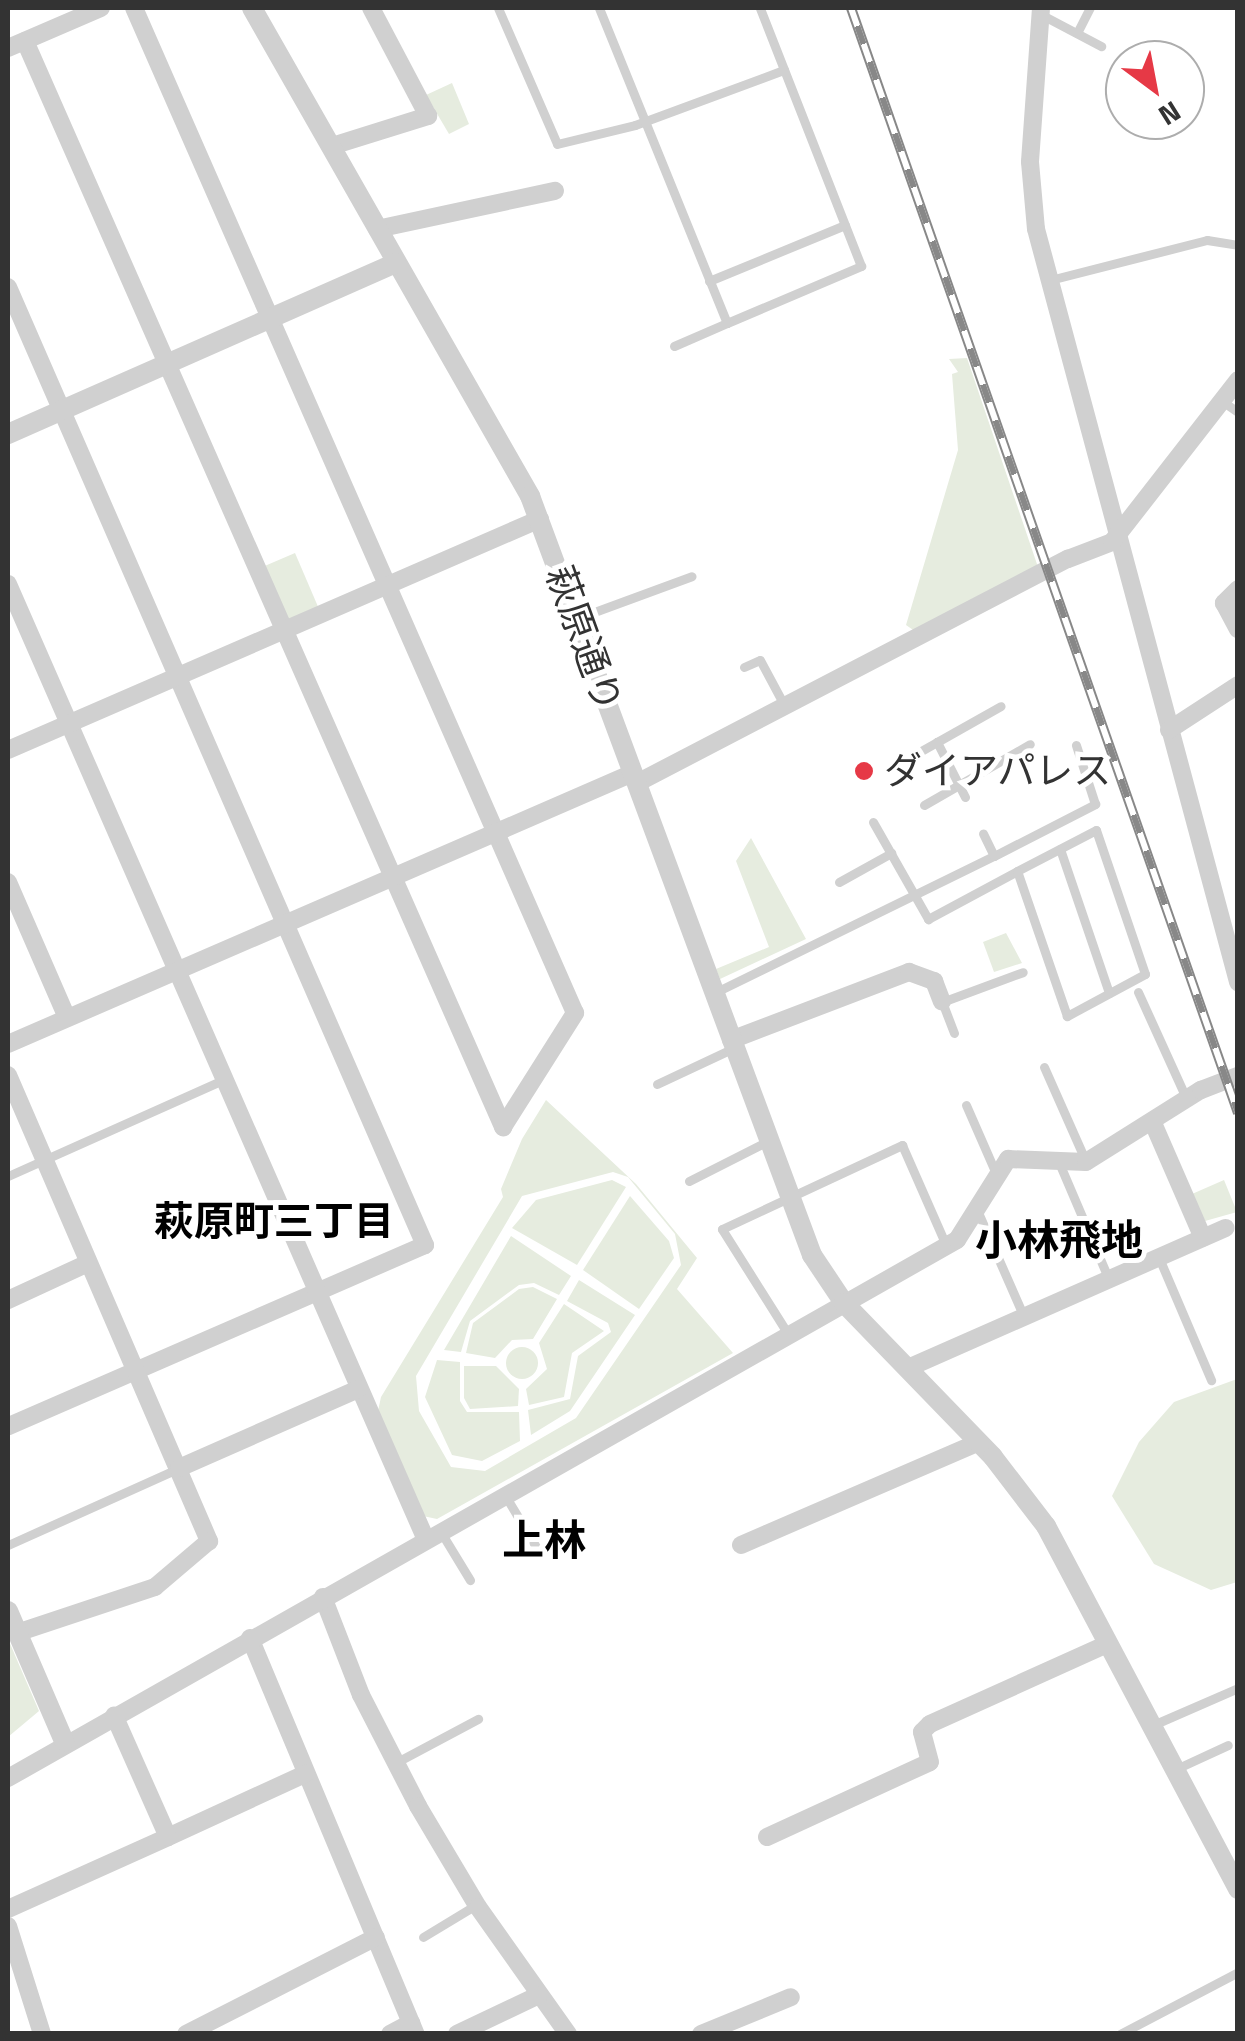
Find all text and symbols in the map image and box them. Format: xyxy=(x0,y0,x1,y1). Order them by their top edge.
north arrow xyxy=(1105,40,1205,140)
text: N xyxy=(1150,91,1190,138)
street label: 萩原通り xyxy=(537,560,631,718)
place label: ダイアパレス xyxy=(884,748,1112,794)
marker: ダイアパレス xyxy=(853,760,875,782)
district label: 萩原町三丁目 xyxy=(154,1197,394,1245)
district label: 小林飛地 xyxy=(975,1214,1143,1264)
district label: 上林 xyxy=(502,1514,586,1564)

